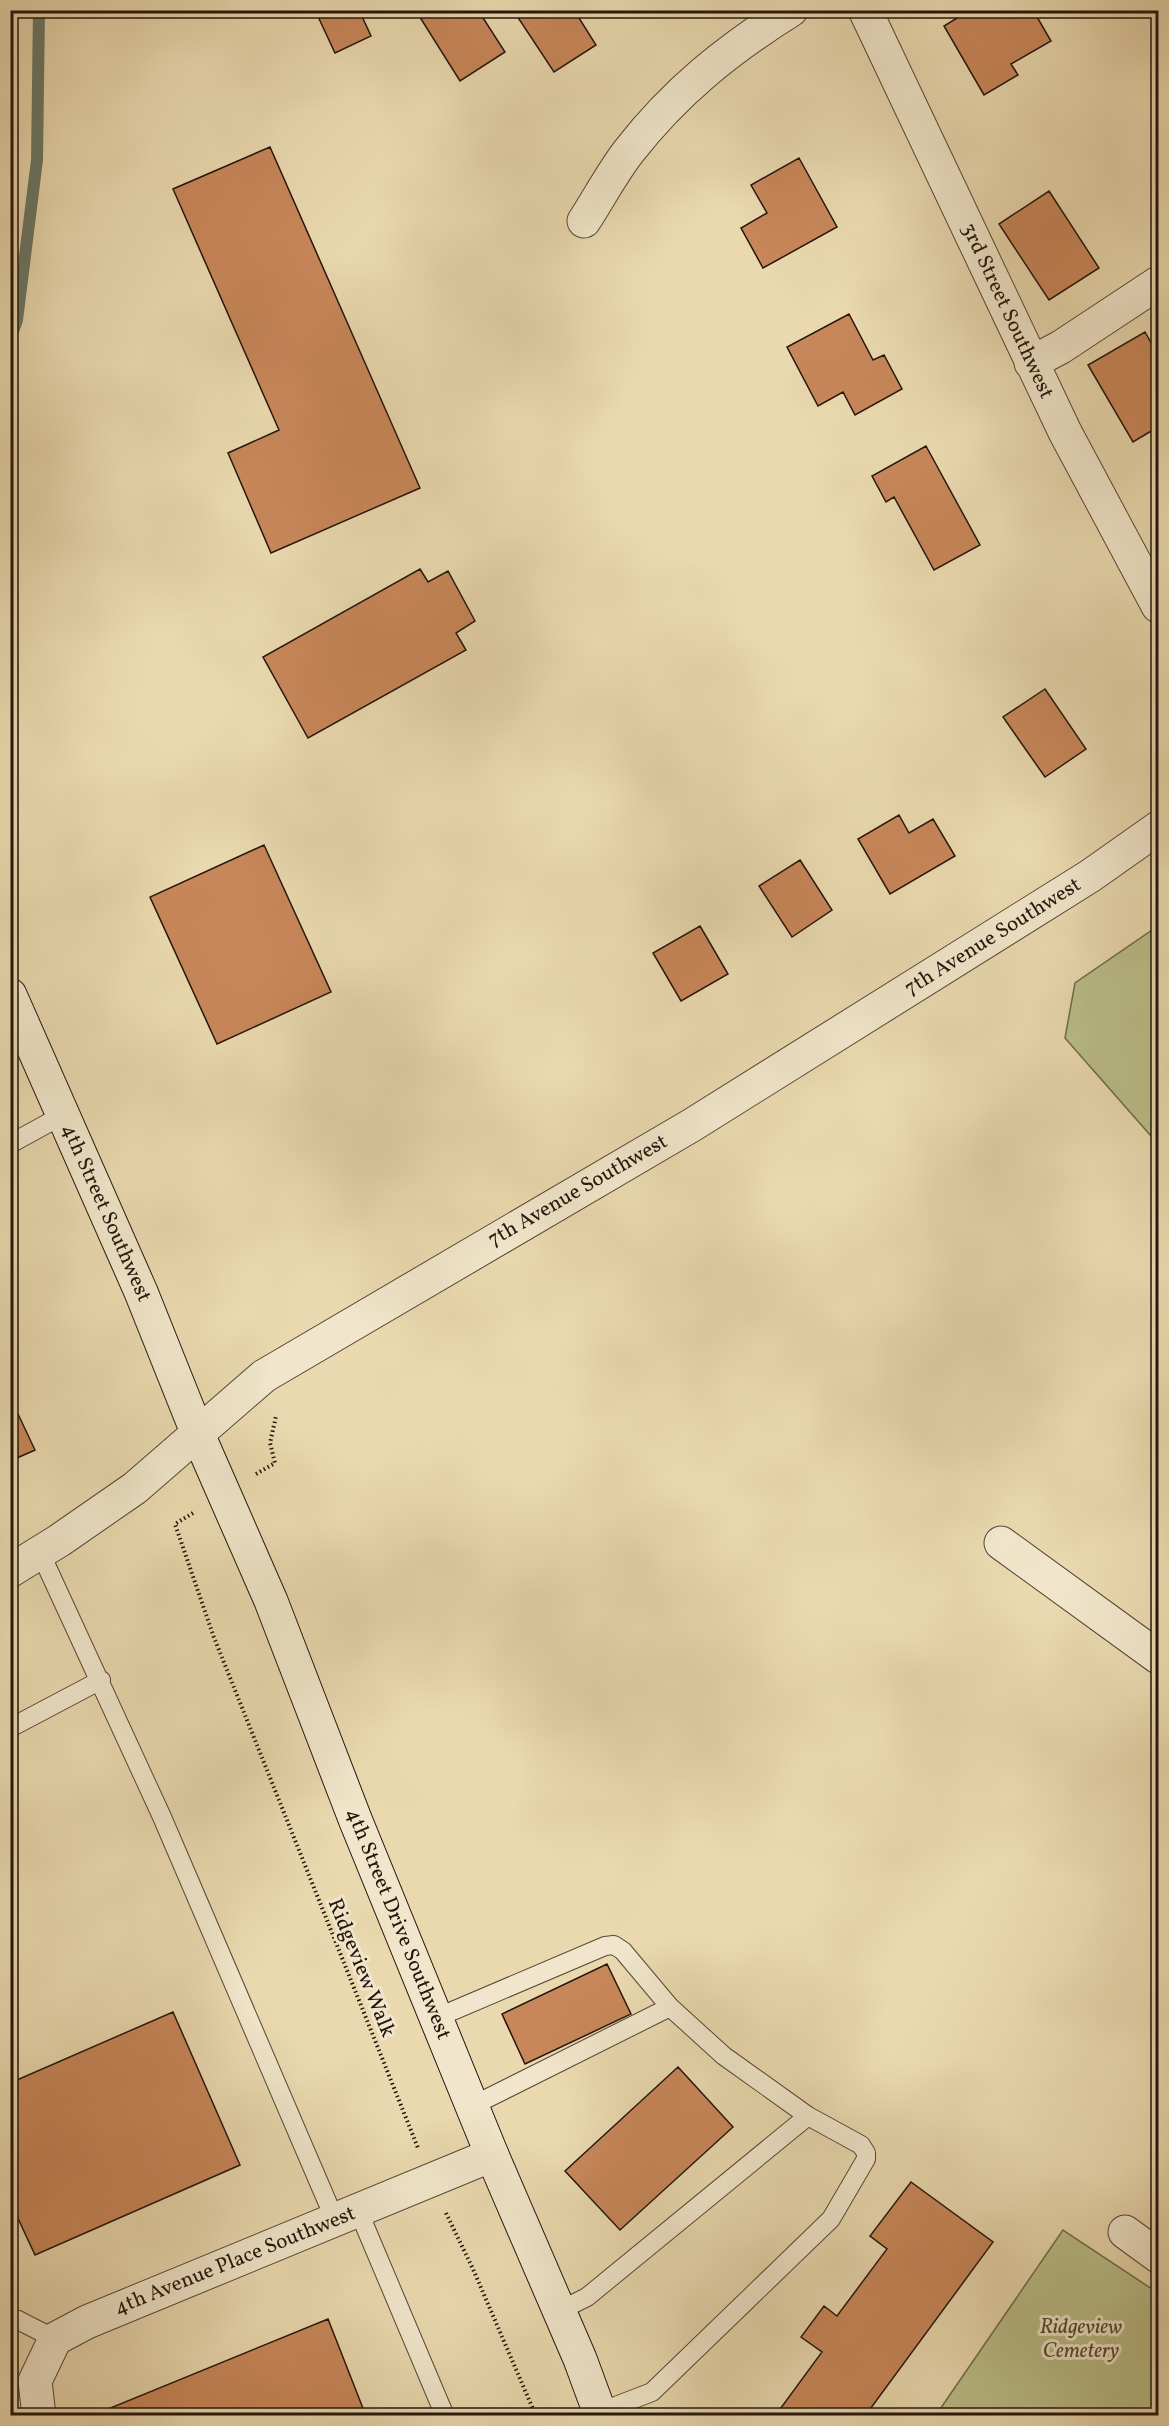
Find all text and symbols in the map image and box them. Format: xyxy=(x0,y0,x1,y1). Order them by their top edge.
street label: 3rd Street Southwest xyxy=(954,218,1060,404)
street label: 7th Avenue Southwest xyxy=(899,871,1087,1003)
street label: 4th Street Southwest xyxy=(54,1119,158,1307)
street label: 7th Avenue Southwest xyxy=(483,1128,673,1254)
street label: 4th Street Drive Southwest xyxy=(338,1804,458,2044)
street label: Ridgeview Walk xyxy=(320,1894,402,2042)
street label: 4th Avenue Place Southwest xyxy=(110,2199,360,2323)
park label: Ridgeview Cemetery xyxy=(1040,2313,1122,2366)

